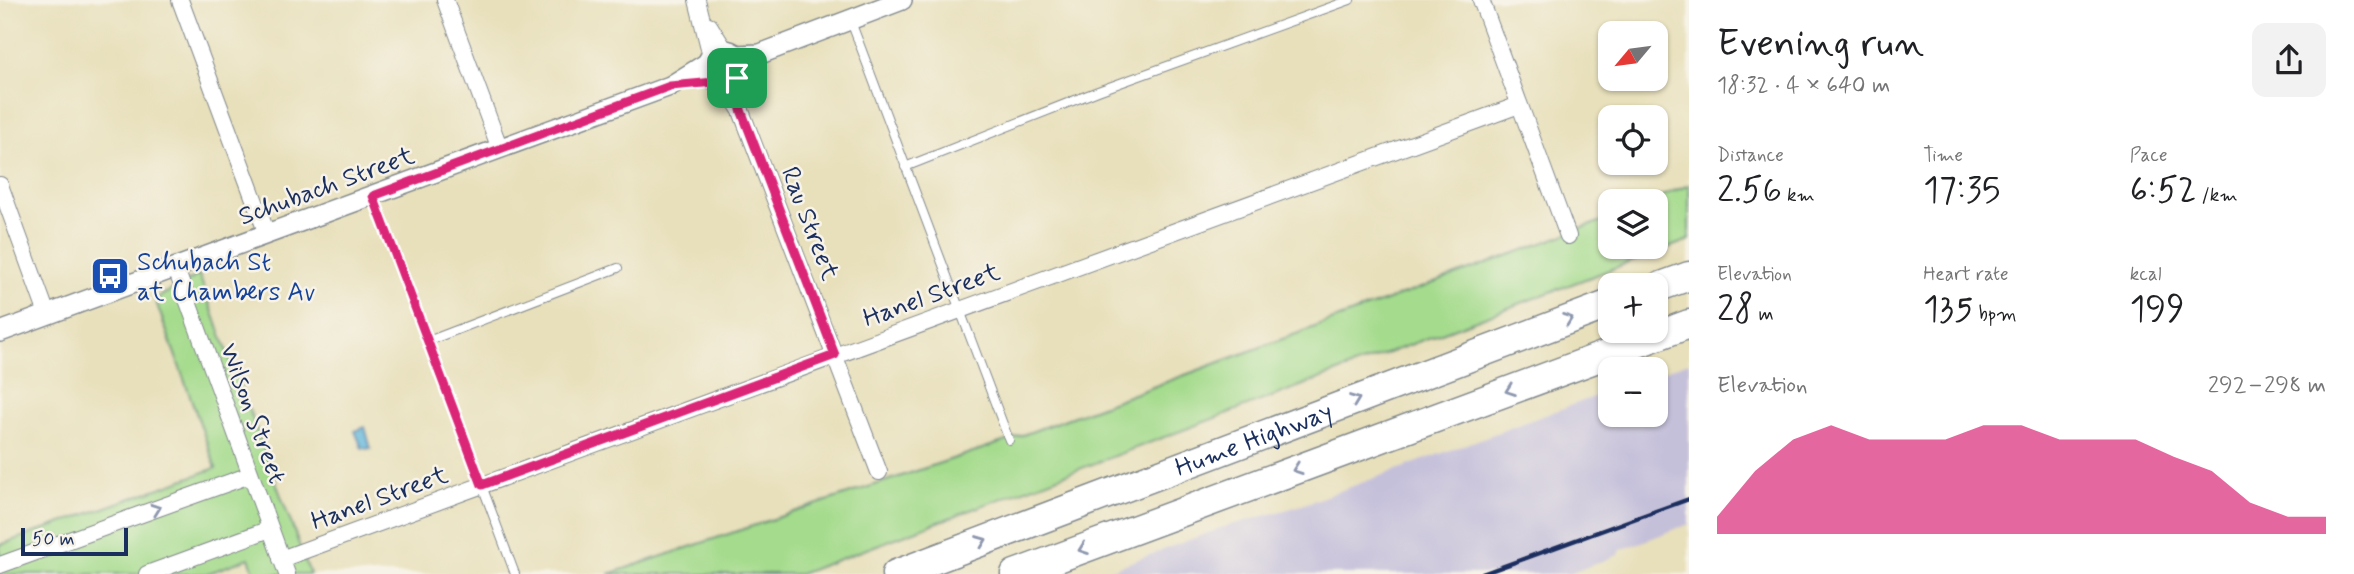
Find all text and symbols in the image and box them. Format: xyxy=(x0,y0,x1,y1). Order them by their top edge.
text: Evening run xyxy=(1717,20,1924,69)
north arrow xyxy=(1598,21,1668,91)
map controls xyxy=(1598,21,1668,427)
button: share xyxy=(2252,23,2326,97)
pin xyxy=(707,48,767,108)
icon: arrive xyxy=(718,59,756,97)
text: 18:32 · 4 × 640 m xyxy=(1717,71,1890,101)
button: locate xyxy=(1598,105,1668,175)
street label: Schubach Street xyxy=(234,139,419,234)
text: Distance xyxy=(1717,143,1784,168)
text: Time xyxy=(1923,143,1963,168)
text: Pace xyxy=(2130,143,2167,168)
street label: Rau Street xyxy=(772,162,846,285)
text: 2.56 xyxy=(1717,168,1782,214)
text: 17:35 xyxy=(1923,168,2000,214)
text: 6:52 xyxy=(2130,168,2196,214)
text: km xyxy=(1782,183,1815,208)
text: /km xyxy=(2196,183,2238,208)
button: layers xyxy=(1598,189,1668,259)
place label: Schubach St at Chambers Av xyxy=(137,246,315,310)
bus stop icon: Schubach St at Chambers Av xyxy=(89,255,131,297)
street label: Hanel Street xyxy=(859,255,1005,336)
text: Elevation xyxy=(1717,262,1792,287)
text: Heart rate xyxy=(1923,262,2009,287)
text: kcal xyxy=(2130,262,2162,287)
button: + xyxy=(1598,273,1668,343)
text: 28 xyxy=(1717,287,1753,333)
text: 135 xyxy=(1923,287,1973,333)
text: 199 xyxy=(2130,287,2185,333)
text: m xyxy=(1753,302,1774,327)
text: bpm xyxy=(1973,302,2017,327)
one-way arrow xyxy=(1562,314,1574,328)
street label: Wilson Street xyxy=(211,339,293,489)
button: − xyxy=(1598,357,1668,427)
text: Elevation xyxy=(1717,371,1808,401)
text: 292–298 m xyxy=(2208,371,2326,401)
one-way arrow xyxy=(1505,382,1517,396)
one-way arrow xyxy=(1349,394,1361,408)
street label: Hume Highway xyxy=(1171,396,1337,486)
street label: Hanel Street xyxy=(307,458,453,539)
one-way arrow xyxy=(1291,461,1303,475)
one-way arrow xyxy=(150,503,162,517)
scale bar xyxy=(21,525,128,557)
text: 50 m xyxy=(32,527,75,552)
one-way arrow xyxy=(976,535,988,549)
one-way arrow xyxy=(1078,540,1090,554)

